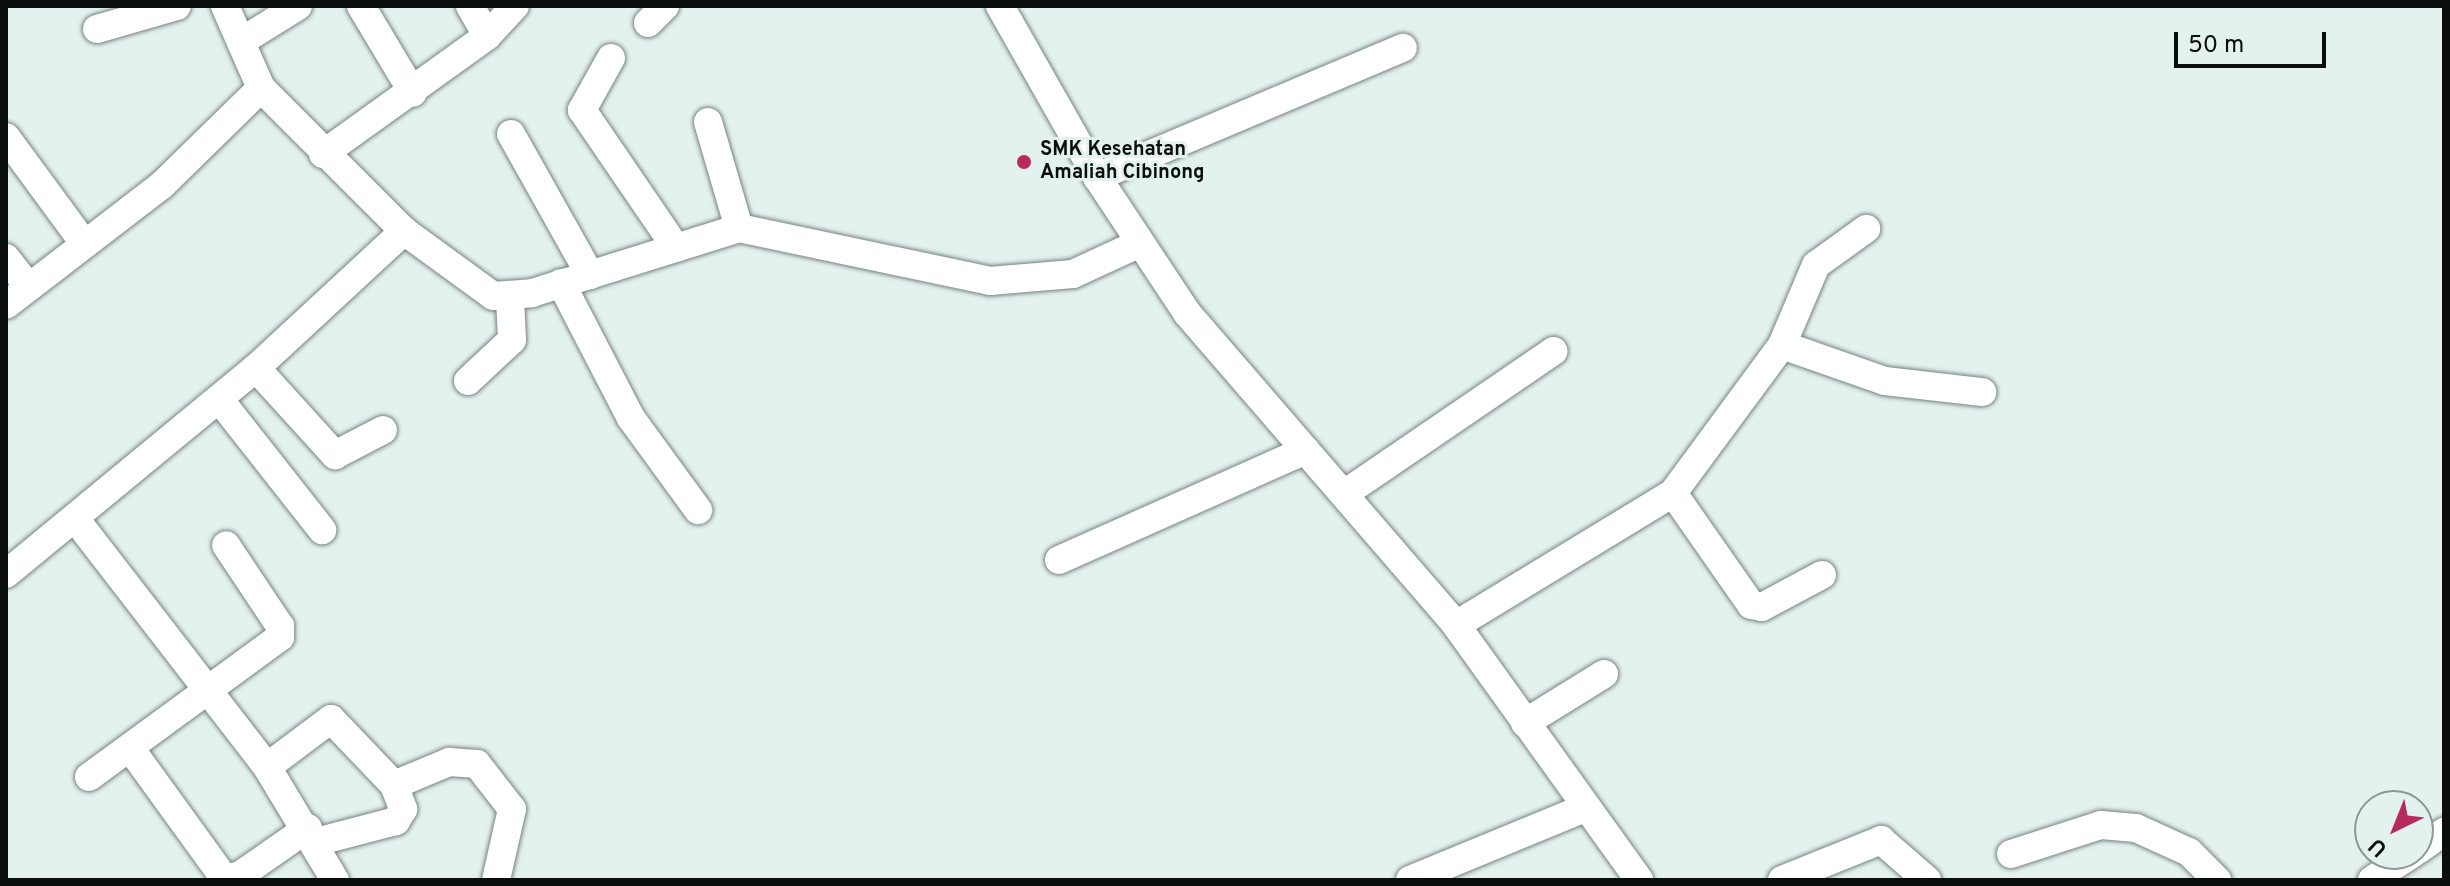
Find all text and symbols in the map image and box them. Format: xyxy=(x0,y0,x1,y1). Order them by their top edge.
scale bar xyxy=(2178,16,2330,66)
text: 50 m xyxy=(2188,31,2244,61)
place label: SMK Kesehatan Amaliah Cibinong xyxy=(1040,138,1205,185)
marker: SMK Kesehatan Amaliah Cibinong xyxy=(1015,153,1033,171)
north arrow xyxy=(2354,790,2434,870)
text: U xyxy=(2364,831,2394,862)

